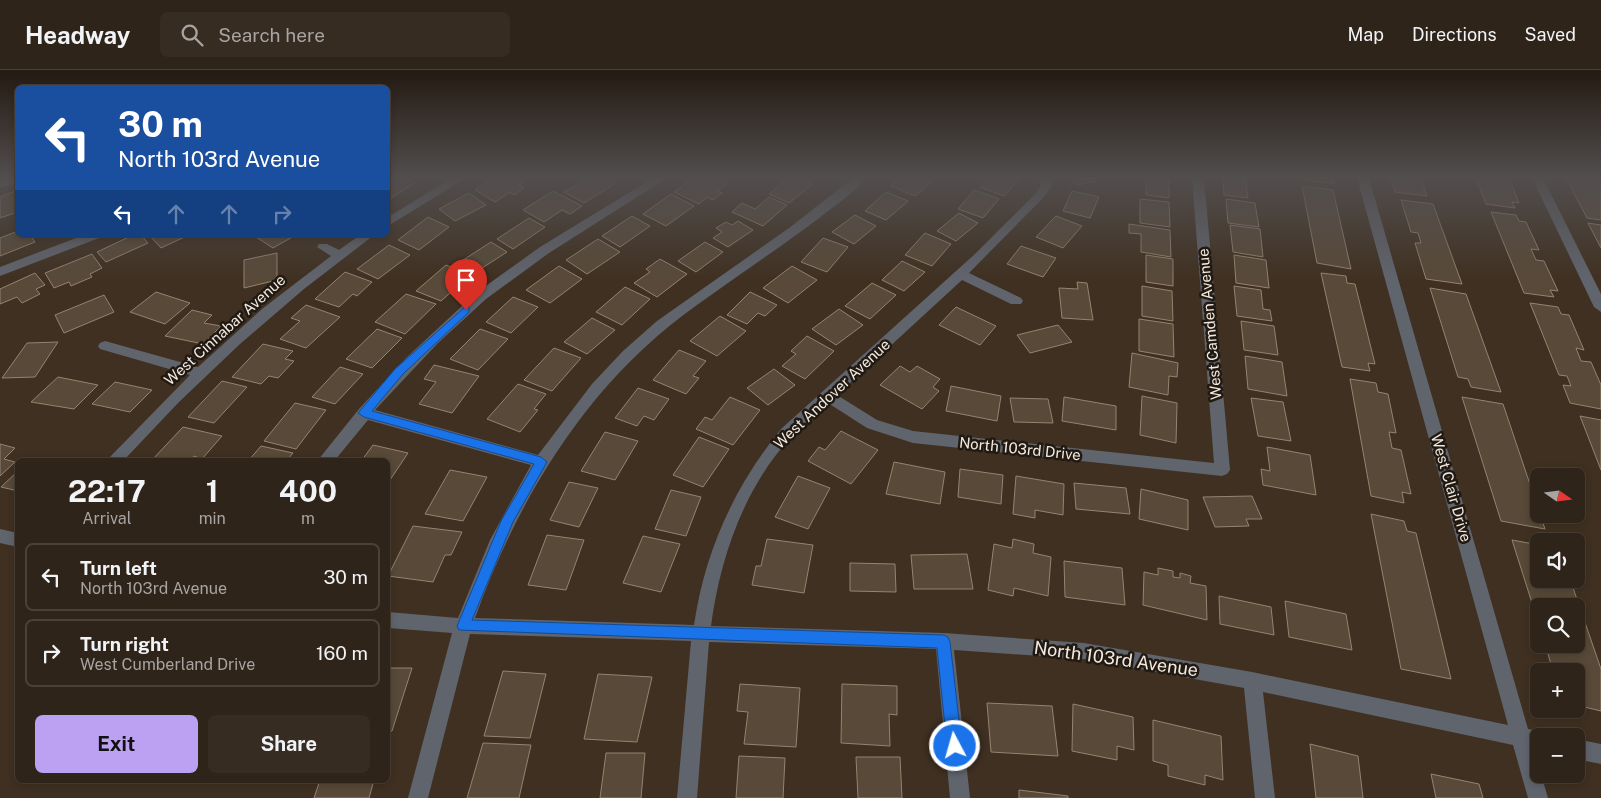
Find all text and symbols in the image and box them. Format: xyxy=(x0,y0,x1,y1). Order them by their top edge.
search box xyxy=(160,12,510,57)
text: Headway xyxy=(25,21,130,49)
icon: search xyxy=(178,21,206,49)
text: Search here xyxy=(218,24,325,46)
text: Map xyxy=(1347,24,1384,45)
text: Directions xyxy=(1412,24,1497,45)
text: Saved xyxy=(1525,24,1576,45)
text: 30 m xyxy=(118,104,203,145)
icon: left xyxy=(35,105,100,170)
text: North 103rd Avenue xyxy=(118,146,320,172)
icon: left xyxy=(109,200,137,228)
icon: ahead xyxy=(162,200,190,228)
icon: ahead xyxy=(215,200,243,228)
icon: right xyxy=(268,200,296,228)
street label: West Camden Avenue xyxy=(1194,248,1225,400)
pin xyxy=(445,259,487,310)
icon: arrive xyxy=(452,266,480,294)
street label: West Cinnabar Avenue xyxy=(161,271,289,388)
street label: West Andover Avenue xyxy=(770,335,893,452)
street label: West Clair Drive xyxy=(1428,432,1475,544)
street label: North 103rd Drive xyxy=(958,434,1082,463)
north arrow xyxy=(1530,468,1585,522)
map controls xyxy=(1530,468,1585,783)
text: 22:17 xyxy=(68,473,146,509)
text: 1 xyxy=(206,473,219,509)
text: 400 xyxy=(279,473,337,509)
text: Arrival xyxy=(82,509,132,528)
text: min xyxy=(199,509,226,528)
text: m xyxy=(301,509,315,528)
button: sound xyxy=(1530,533,1585,588)
text: Turn left xyxy=(80,557,157,579)
icon: left xyxy=(37,563,65,591)
text: 30 m xyxy=(323,566,368,588)
text: North 103rd Avenue xyxy=(80,579,227,598)
button: search xyxy=(1530,598,1585,653)
text: Turn right xyxy=(80,633,169,655)
street label: North 103rd Avenue xyxy=(1033,637,1199,680)
icon: right xyxy=(37,639,65,667)
text: 160 m xyxy=(316,642,368,664)
text: West Cumberland Drive xyxy=(80,655,255,674)
button: + xyxy=(1530,663,1585,718)
button: Exit xyxy=(35,715,198,773)
button: Share xyxy=(208,715,370,773)
position arrow xyxy=(928,719,980,771)
button: − xyxy=(1530,728,1585,783)

